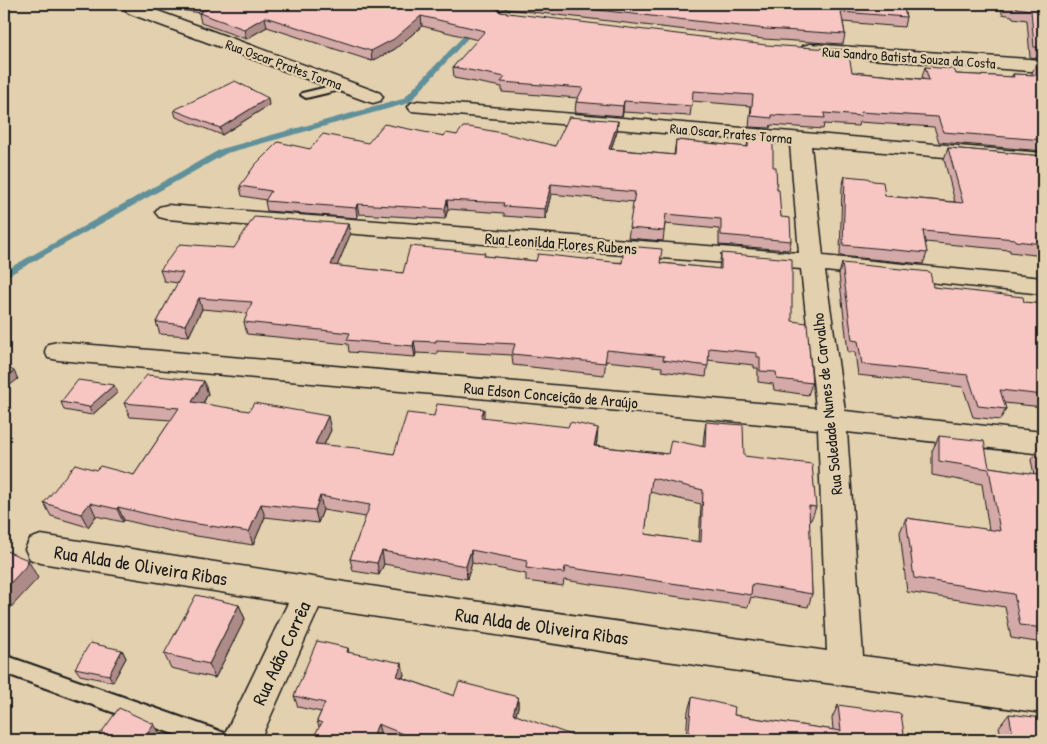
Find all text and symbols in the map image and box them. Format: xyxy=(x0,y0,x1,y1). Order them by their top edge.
street label: Rua Oscar Prates Torma xyxy=(223,34,345,94)
street label: Rua Sandro Batista Souza da Costa xyxy=(822,41,997,73)
street label: Rua Oscar Prates Torma xyxy=(669,118,793,148)
street label: Rua Leonilda Flores Rubens xyxy=(484,227,638,259)
street label: Rua Soledade Nunes de Carvalho xyxy=(806,311,847,496)
street label: Rua Edson Conceição de Araújo xyxy=(463,376,640,414)
street label: Rua Alda de Oliveira Ribas xyxy=(53,538,229,592)
street label: Rua Adão Corrêa xyxy=(246,596,317,709)
street label: Rua Alda de Oliveira Ribas xyxy=(454,601,630,651)

